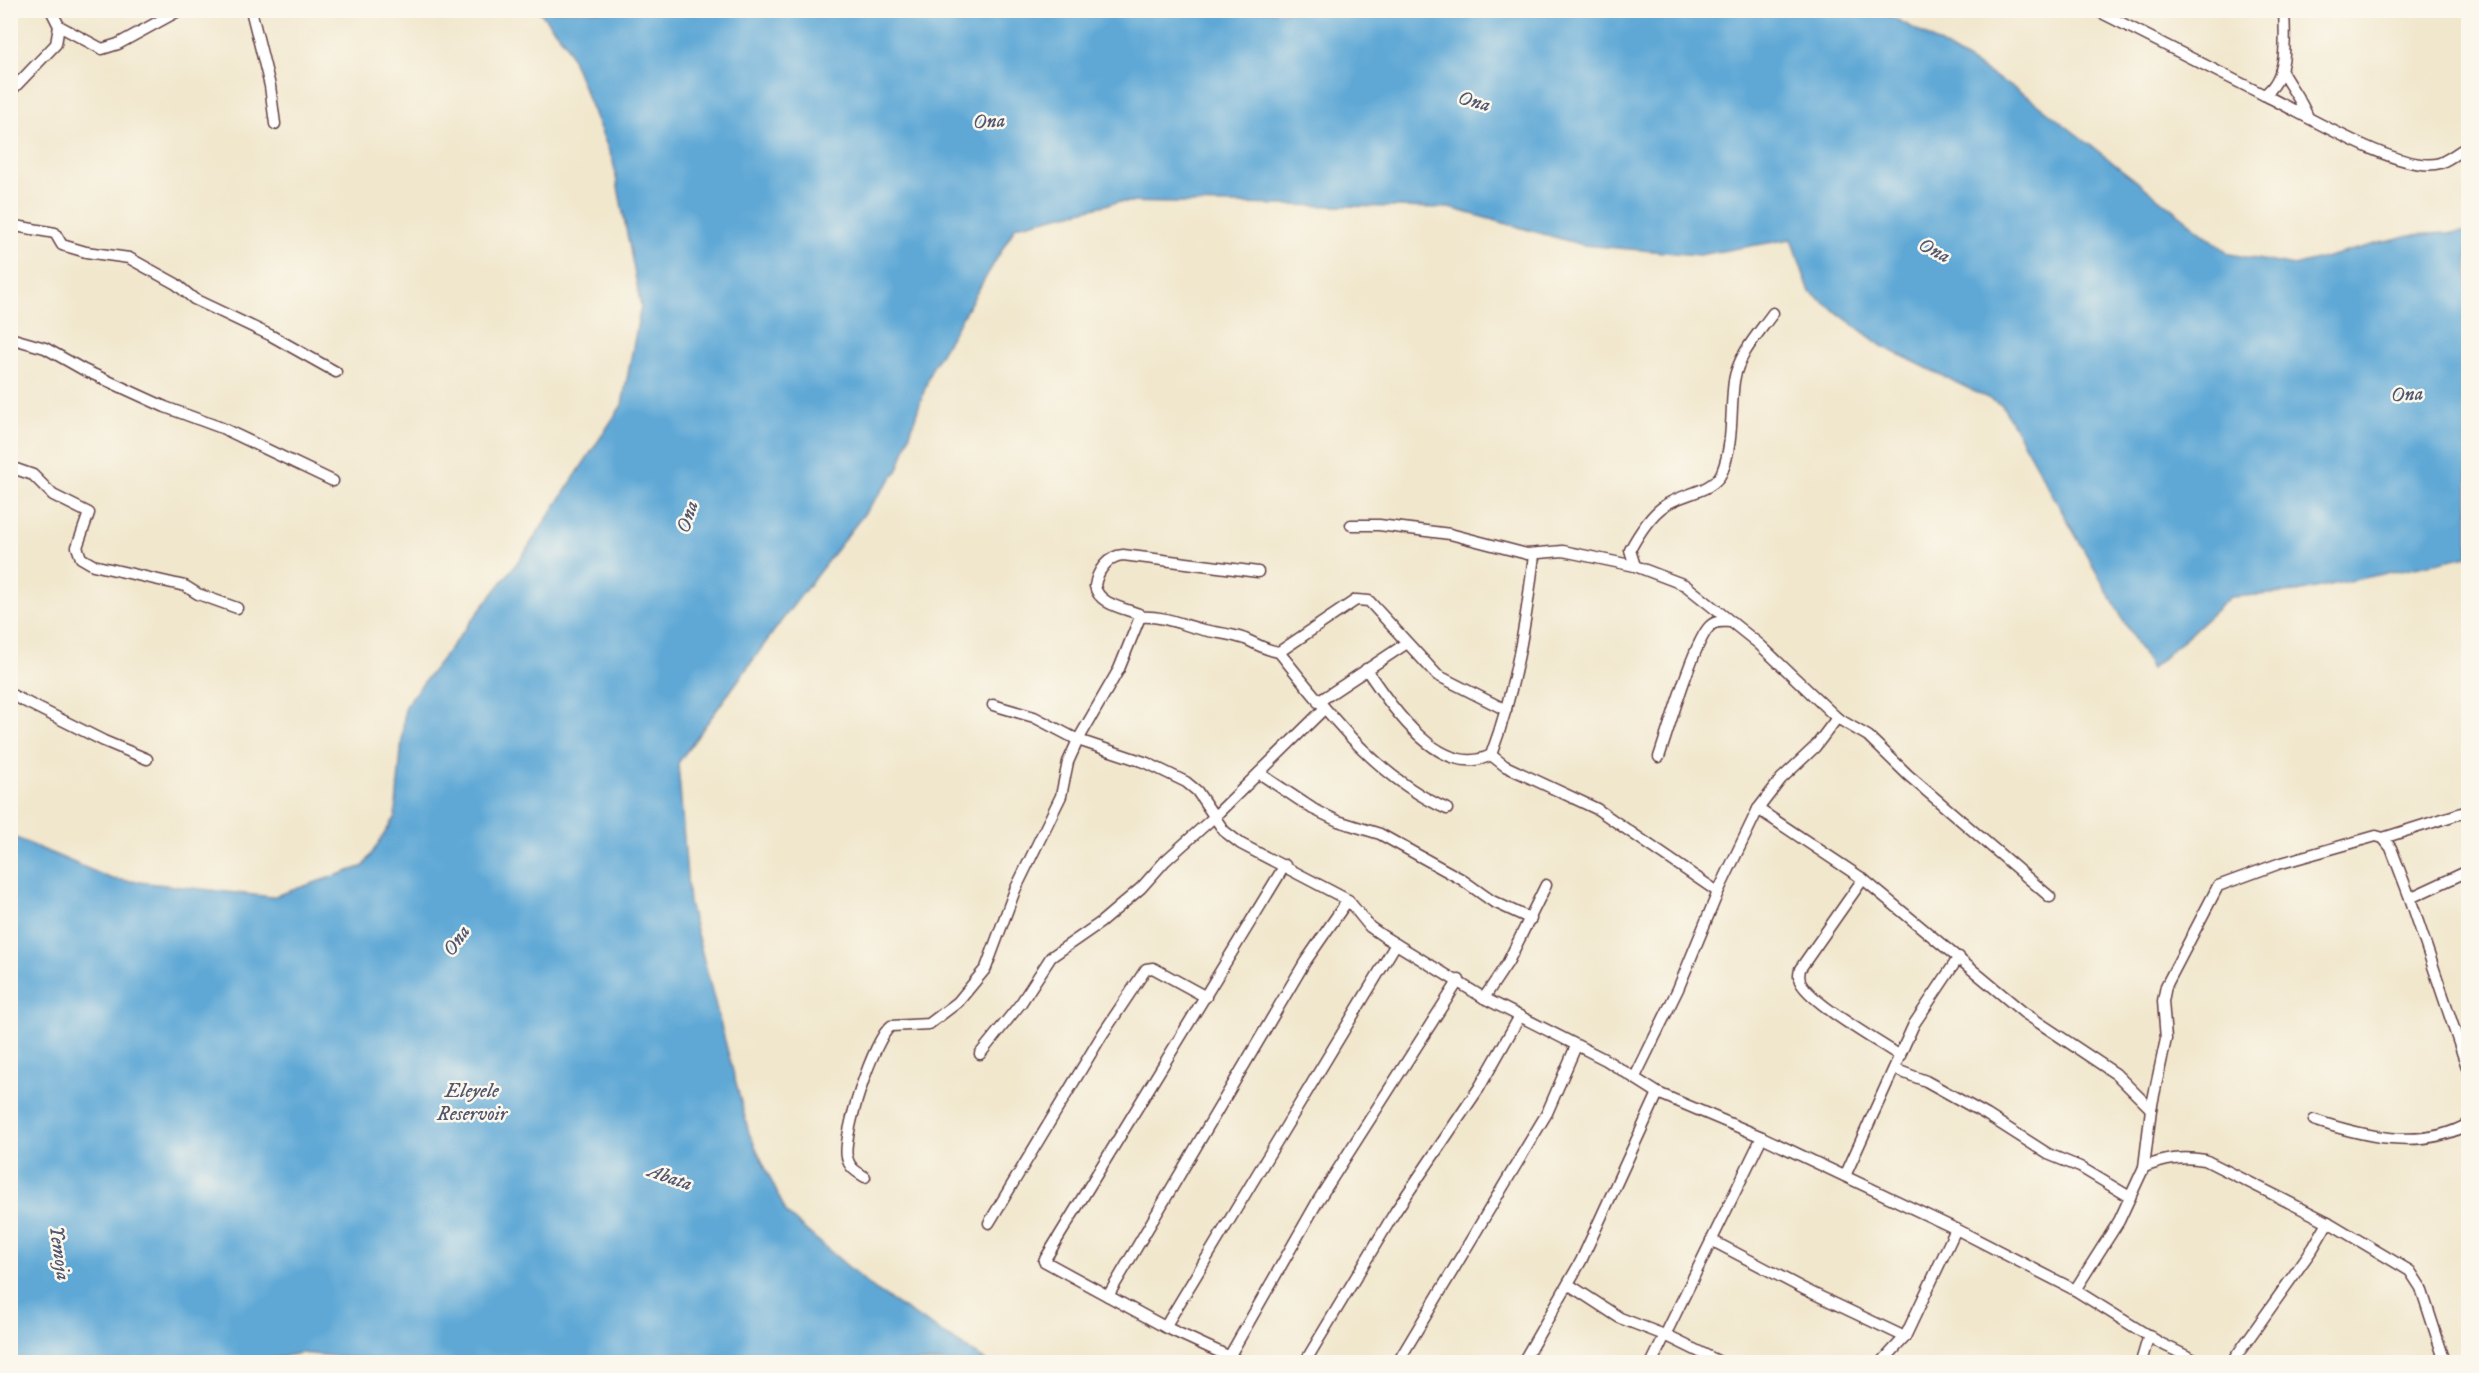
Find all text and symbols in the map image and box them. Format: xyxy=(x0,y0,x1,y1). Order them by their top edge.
water label: Ona xyxy=(1455,86,1493,118)
water label: Ona xyxy=(972,108,1006,136)
water label: Ona xyxy=(1914,232,1954,270)
water label: Ona xyxy=(2390,381,2424,409)
water label: Ona xyxy=(671,498,705,536)
water label: Ona xyxy=(437,921,477,961)
water label: Eleyele Reservoir xyxy=(436,1079,509,1127)
water label: Abata xyxy=(643,1158,695,1197)
water label: Yemoja xyxy=(43,1224,75,1282)

